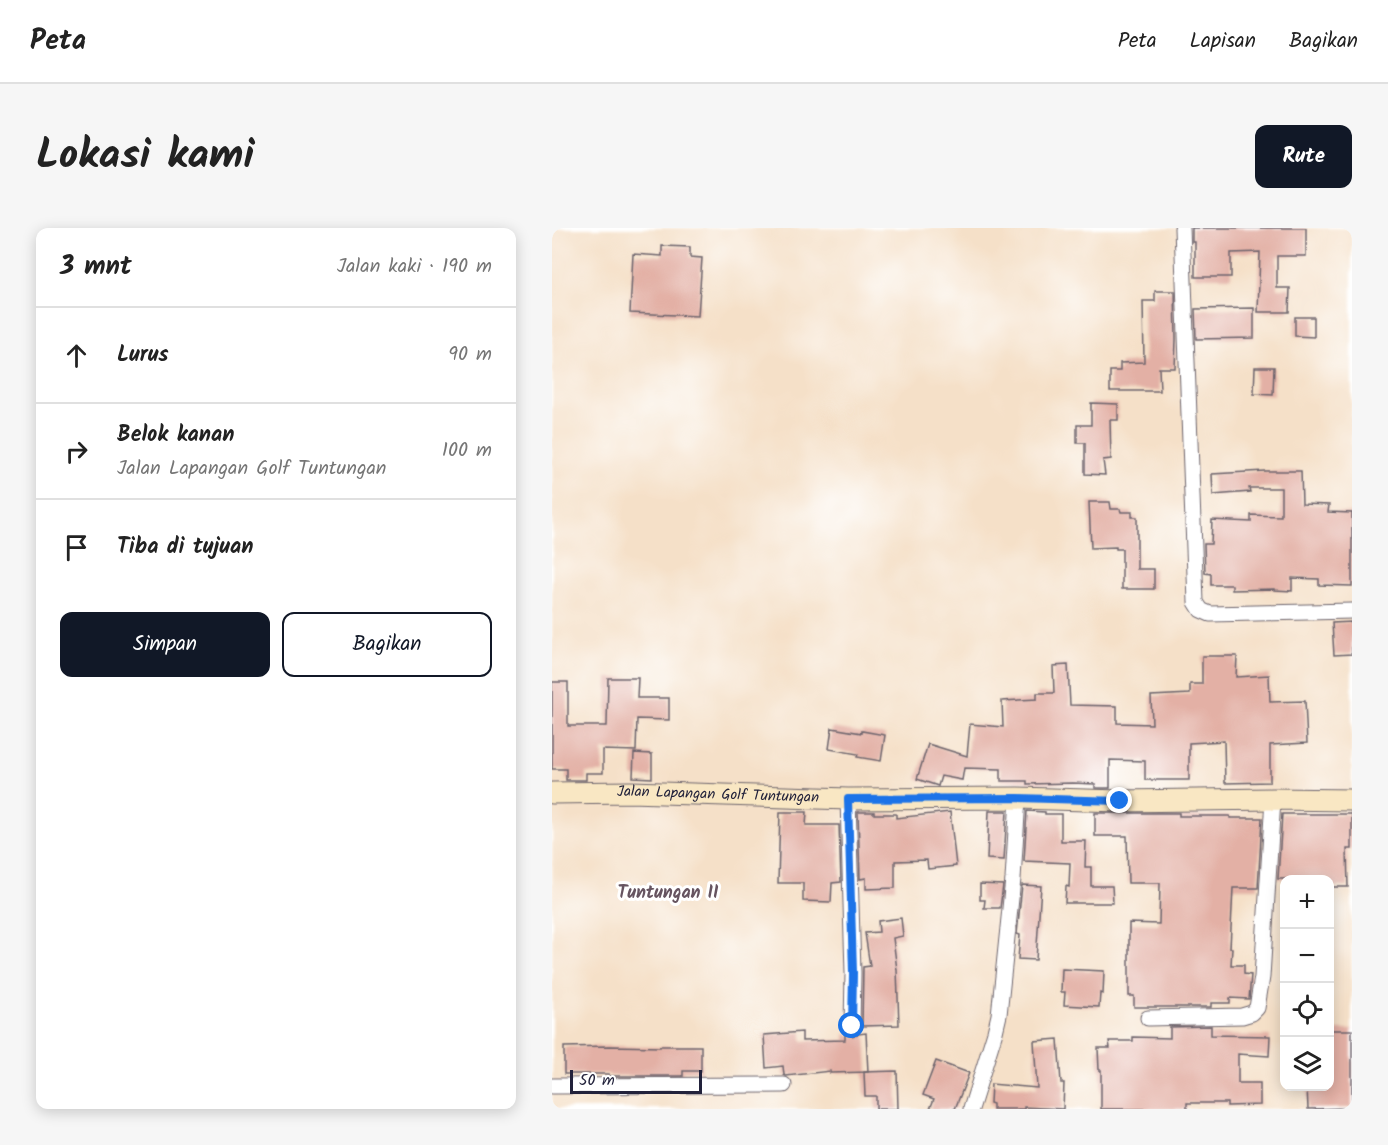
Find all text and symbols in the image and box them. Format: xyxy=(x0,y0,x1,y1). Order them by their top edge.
text: Peta xyxy=(30,19,86,64)
text: Peta xyxy=(1118,25,1157,58)
text: Lapisan xyxy=(1190,25,1256,58)
text: Bagikan xyxy=(1289,25,1358,58)
text: Lokasi kami xyxy=(36,123,254,190)
button: Rute xyxy=(1255,125,1352,188)
text: 3 mnt xyxy=(60,246,132,288)
text: Jalan kaki · 190 m xyxy=(337,251,492,283)
text: Lurus xyxy=(117,338,169,373)
icon: ahead xyxy=(60,339,93,372)
text: 90 m xyxy=(448,339,492,371)
text: Belok kanan xyxy=(117,418,234,453)
icon: right xyxy=(60,435,93,468)
text: 100 m xyxy=(442,435,492,467)
text: Jalan Lapangan Golf Tuntungan xyxy=(117,453,386,485)
text: Tiba di tujuan xyxy=(117,530,253,565)
icon: arrive xyxy=(60,531,93,564)
button: Simpan xyxy=(60,612,270,677)
button: Bagikan xyxy=(282,612,492,677)
street label: Jalan Lapangan Golf Tuntungan xyxy=(617,780,819,810)
route end xyxy=(1106,787,1132,813)
map controls xyxy=(1280,875,1334,1091)
button: + xyxy=(1280,875,1334,929)
district label: Tuntungan II xyxy=(617,879,719,908)
button: − xyxy=(1280,929,1334,983)
button: locate xyxy=(1280,983,1334,1037)
route start xyxy=(838,1012,864,1038)
button: layers xyxy=(1280,1037,1334,1091)
scale bar xyxy=(570,1067,702,1094)
text: 50 m xyxy=(579,1068,615,1093)

